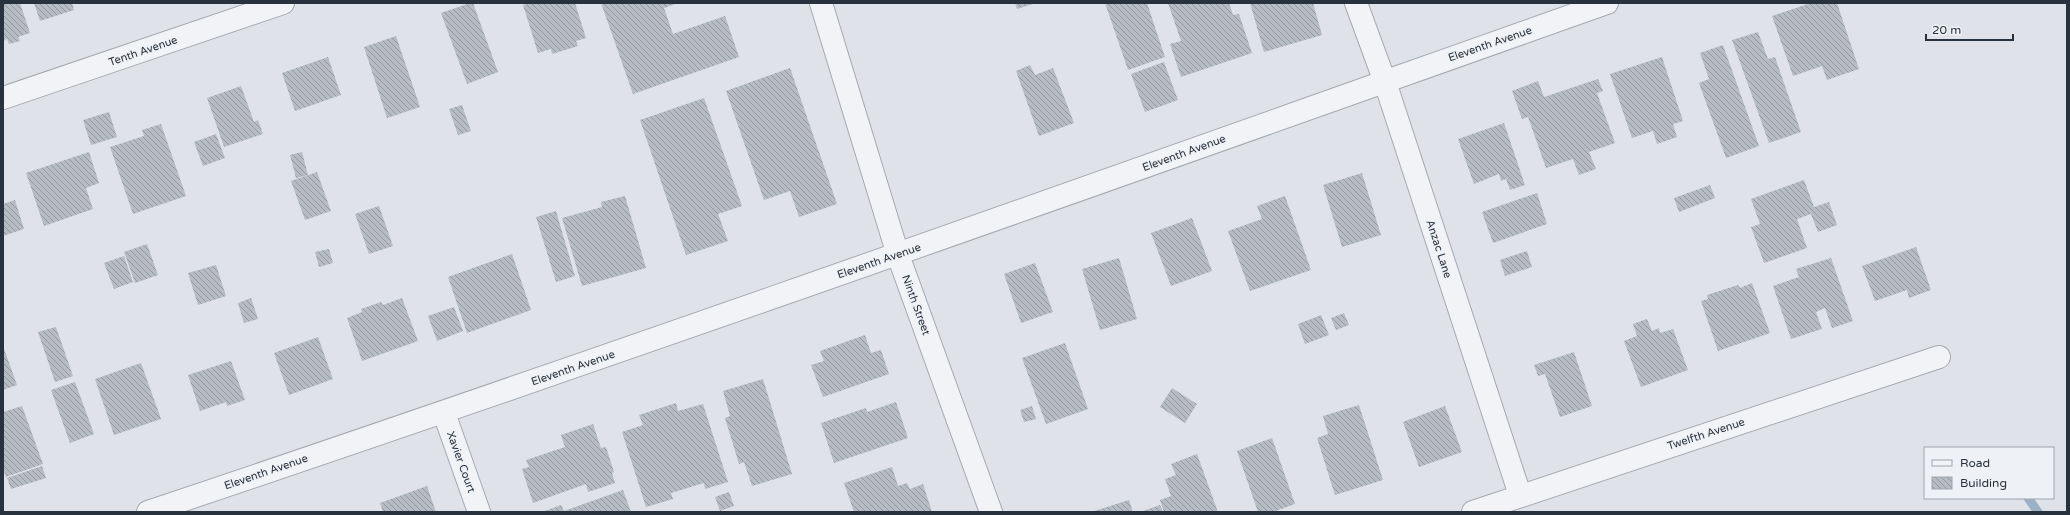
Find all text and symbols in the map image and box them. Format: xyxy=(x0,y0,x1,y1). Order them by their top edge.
scale bar xyxy=(1926,16,2013,42)
text: 20 m xyxy=(1932,23,1961,37)
street label: Eleventh Avenue xyxy=(1446,24,1534,64)
street label: Tenth Avenue xyxy=(107,33,179,69)
street label: Eleventh Avenue xyxy=(1141,132,1227,174)
street label: Anzac Lane xyxy=(1423,218,1455,280)
street label: Eleventh Avenue xyxy=(835,241,923,281)
street label: Ninth Street xyxy=(899,273,933,337)
street label: Eleventh Avenue xyxy=(529,348,617,388)
street label: Twelfth Avenue xyxy=(1666,415,1746,453)
street label: Xavier Court xyxy=(444,429,478,495)
legend xyxy=(1924,447,2054,499)
street label: Eleventh Avenue xyxy=(222,452,310,492)
text: Road xyxy=(1960,456,1990,470)
text: Building xyxy=(1960,476,2007,490)

